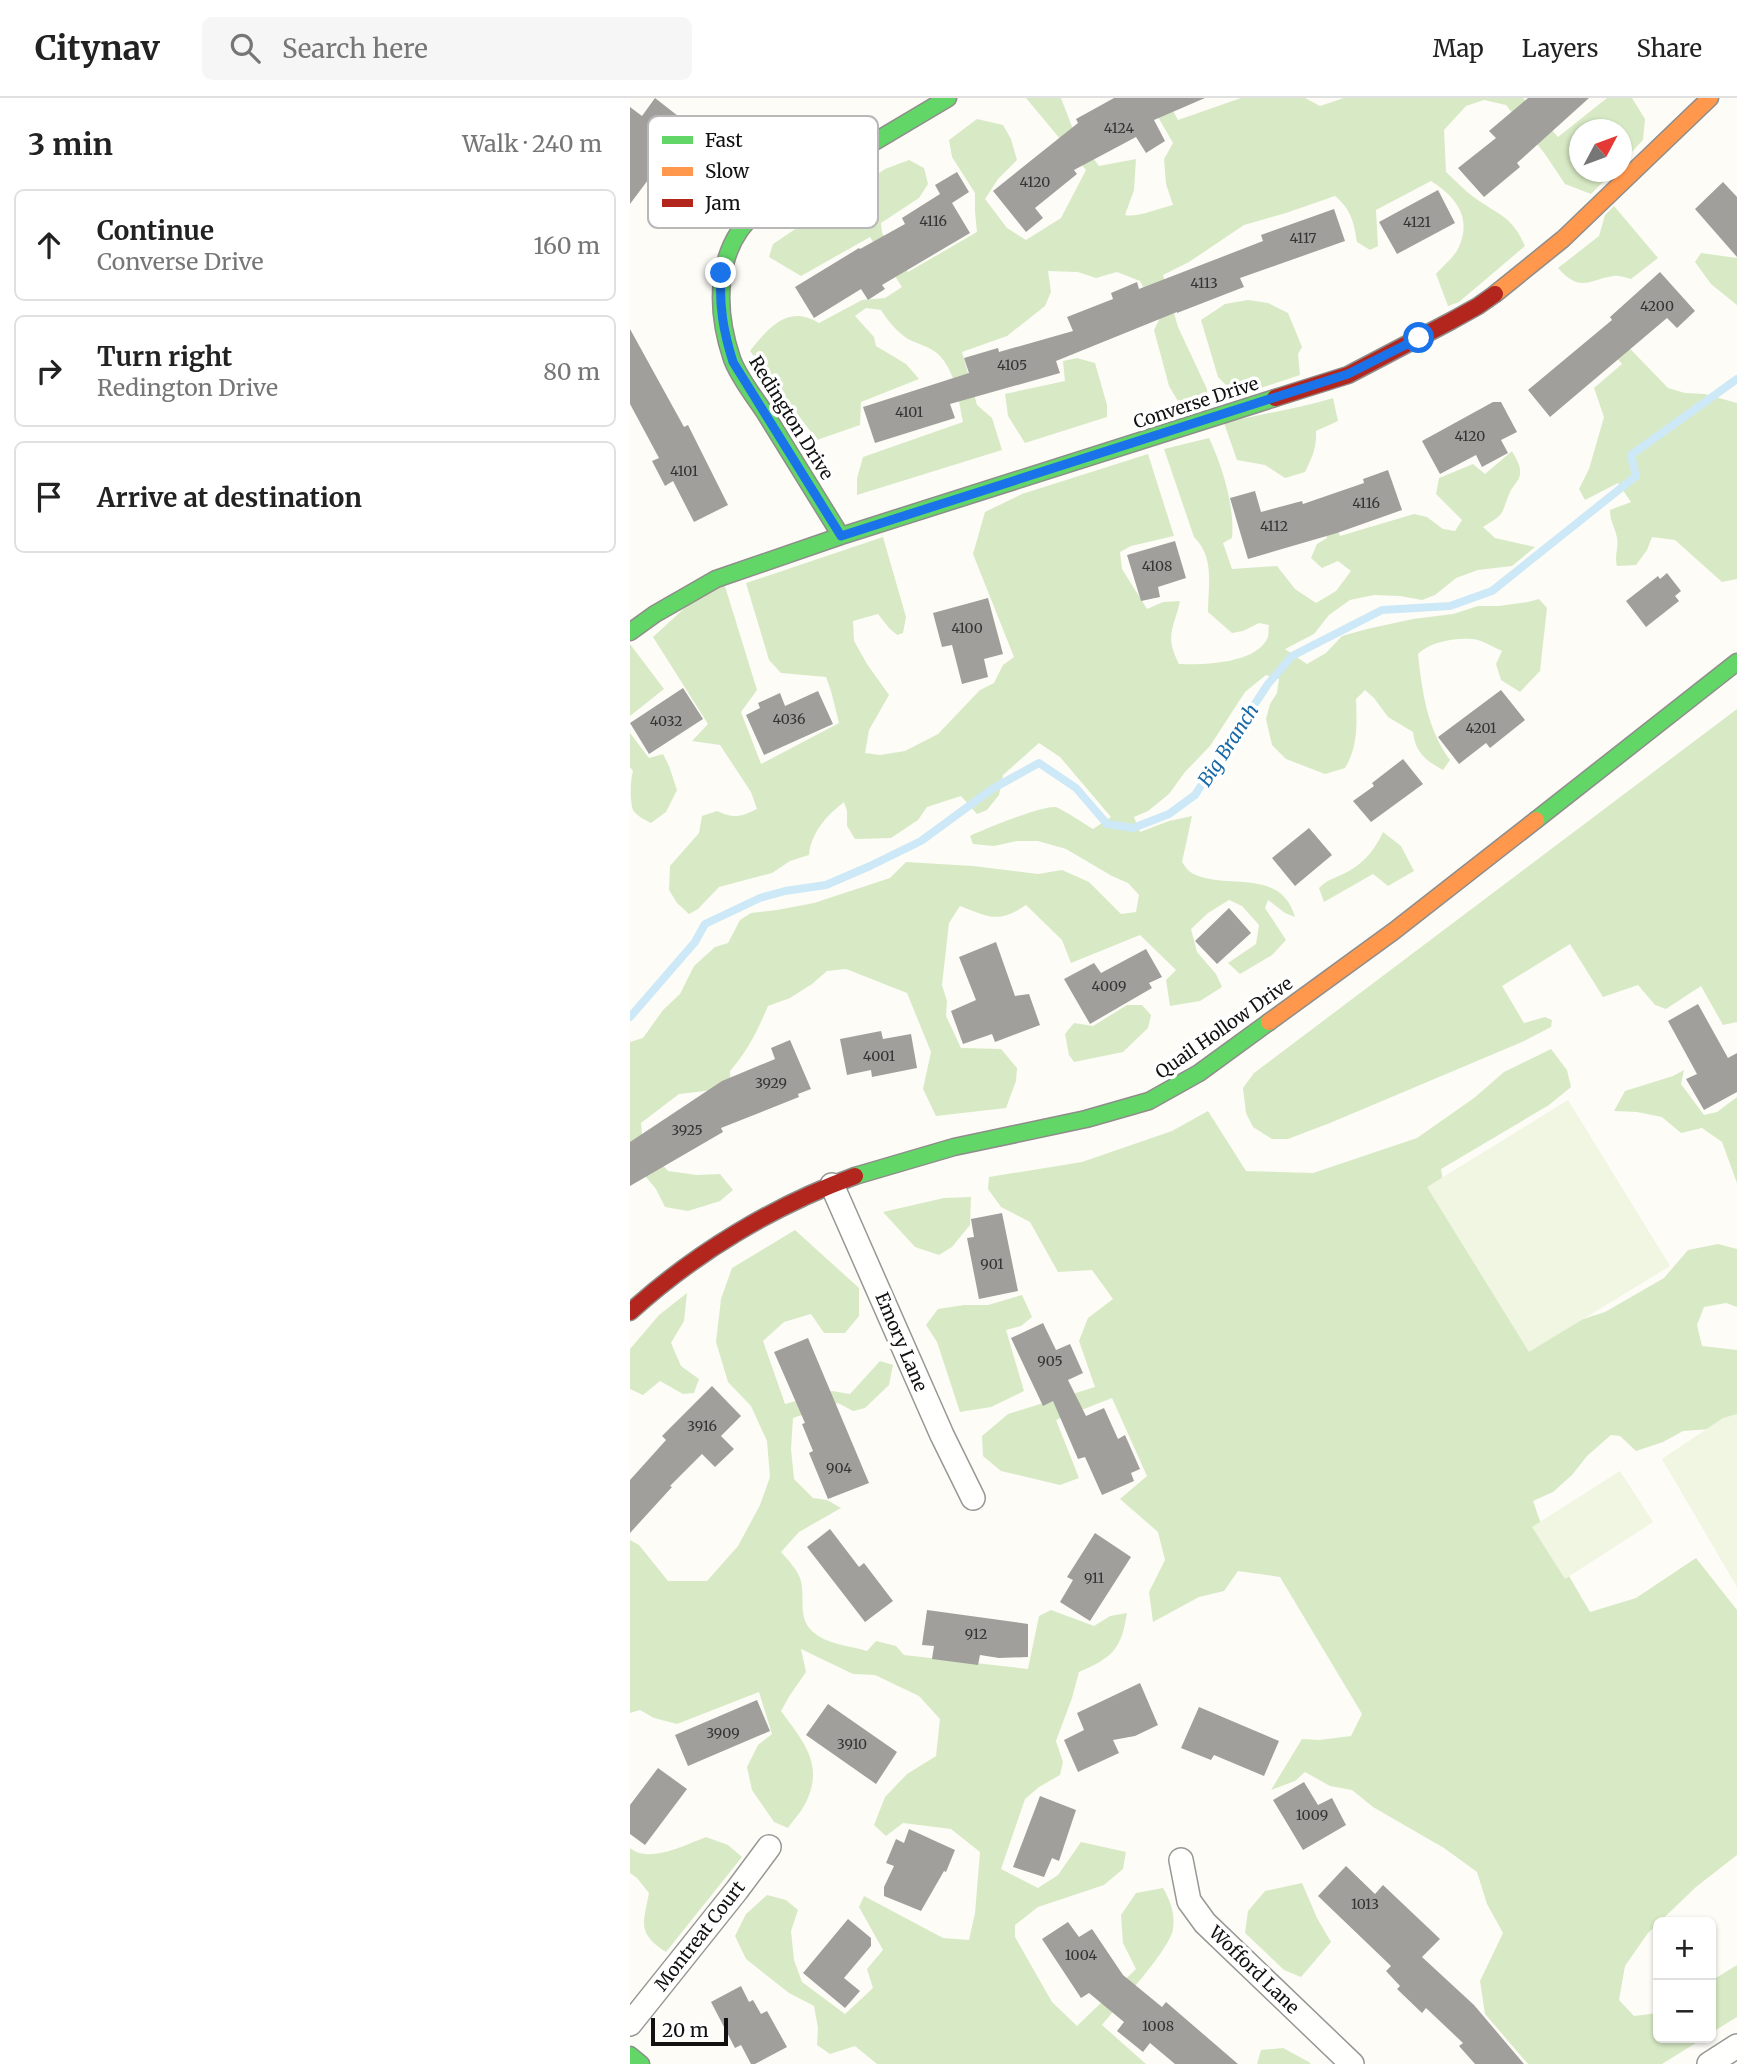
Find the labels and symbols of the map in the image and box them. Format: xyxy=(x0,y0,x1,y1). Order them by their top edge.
legend xyxy=(648,116,878,228)
house number: 4124 xyxy=(1104,119,1135,137)
north arrow xyxy=(1569,119,1632,182)
text: Fast xyxy=(705,128,743,152)
text: Slow xyxy=(705,159,750,183)
house number: 4120 xyxy=(1020,173,1050,191)
text: Jam xyxy=(704,191,741,215)
house number: 4116 xyxy=(919,212,947,230)
house number: 4121 xyxy=(1403,213,1431,231)
house number: 4117 xyxy=(1289,229,1317,247)
route end xyxy=(705,257,736,288)
house number: 4113 xyxy=(1190,274,1218,292)
house number: 4200 xyxy=(1640,297,1674,315)
route start xyxy=(1403,322,1434,353)
street label: Redington Drive xyxy=(744,352,839,484)
house number: 4105 xyxy=(997,356,1027,374)
street label: Converse Drive xyxy=(1130,371,1261,434)
house number: 4101 xyxy=(895,403,923,421)
house number: 4120 xyxy=(1455,427,1485,445)
house number: 4101 xyxy=(670,462,698,480)
house number: 4116 xyxy=(1352,494,1380,512)
house number: 4112 xyxy=(1260,517,1288,535)
house number: 4108 xyxy=(1142,557,1172,575)
house number: 4100 xyxy=(951,619,983,637)
water label: Big Branch xyxy=(1192,699,1264,791)
house number: 4036 xyxy=(772,710,806,728)
house number: 4032 xyxy=(650,712,682,730)
house number: 4201 xyxy=(1466,719,1496,737)
street label: Quail Hollow Drive xyxy=(1151,972,1297,1084)
house number: 4009 xyxy=(1091,977,1127,995)
house number: 4001 xyxy=(863,1047,895,1065)
house number: 3929 xyxy=(755,1074,787,1092)
house number: 3925 xyxy=(671,1121,703,1139)
house number: 901 xyxy=(980,1255,1004,1273)
street label: Emory Lane xyxy=(870,1289,933,1395)
house number: 905 xyxy=(1037,1352,1063,1370)
house number: 3916 xyxy=(687,1417,717,1435)
house number: 904 xyxy=(826,1459,852,1477)
house number: 911 xyxy=(1084,1569,1104,1587)
house number: 912 xyxy=(965,1625,987,1643)
house number: 3909 xyxy=(706,1724,740,1742)
house number: 3910 xyxy=(837,1735,867,1753)
house number: 1009 xyxy=(1296,1806,1328,1824)
street label: Montreat Court xyxy=(650,1876,750,1995)
house number: 1013 xyxy=(1351,1895,1379,1913)
street label: Wofford Lane xyxy=(1204,1920,1304,2019)
house number: 1004 xyxy=(1065,1946,1098,1964)
scale bar xyxy=(651,2015,728,2047)
house number: 1008 xyxy=(1142,2017,1174,2035)

